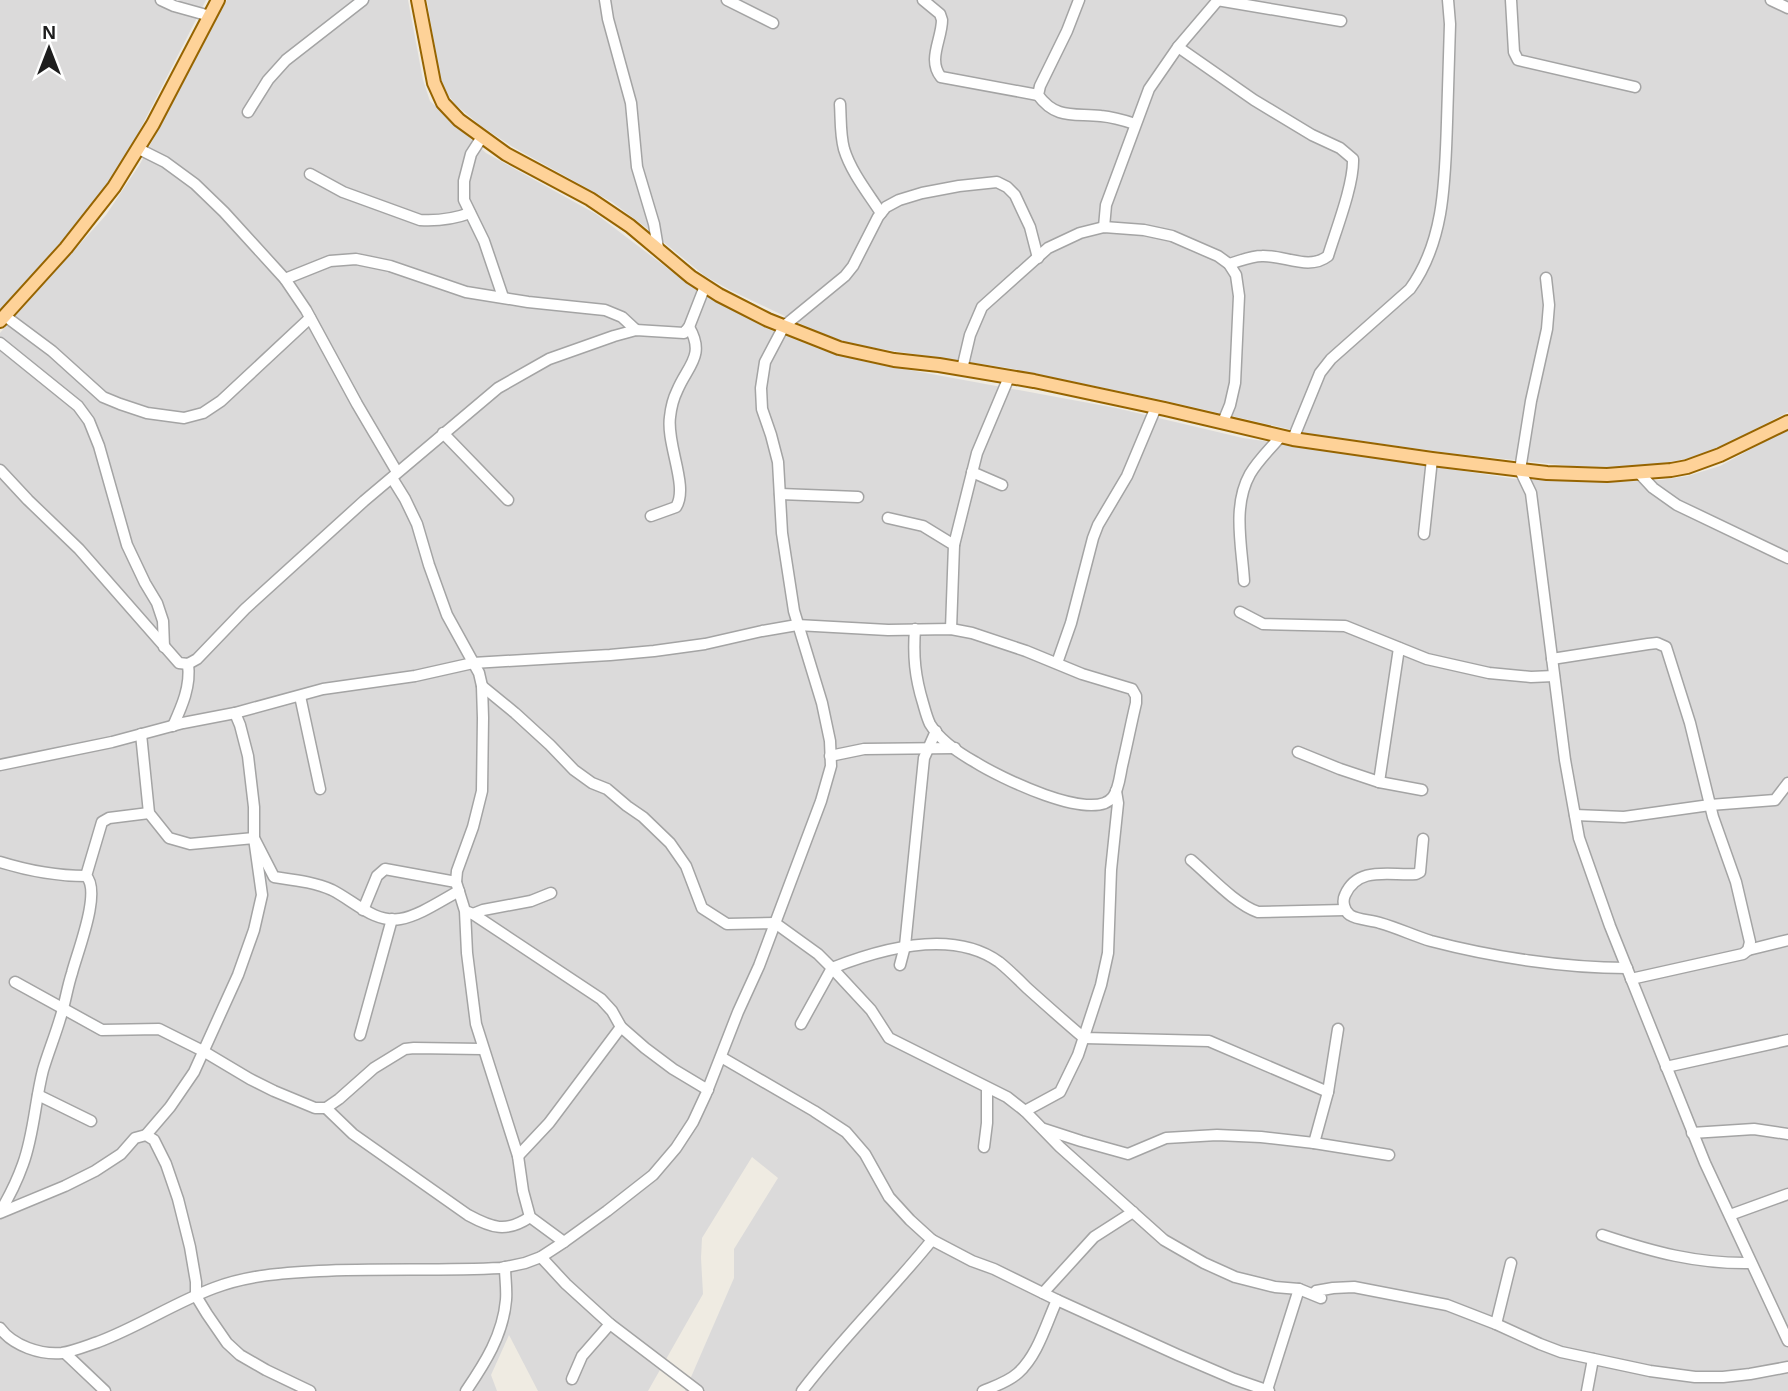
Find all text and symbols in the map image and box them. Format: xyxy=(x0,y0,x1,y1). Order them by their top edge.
north arrow xyxy=(14,14,84,84)
text: N xyxy=(42,22,56,43)

